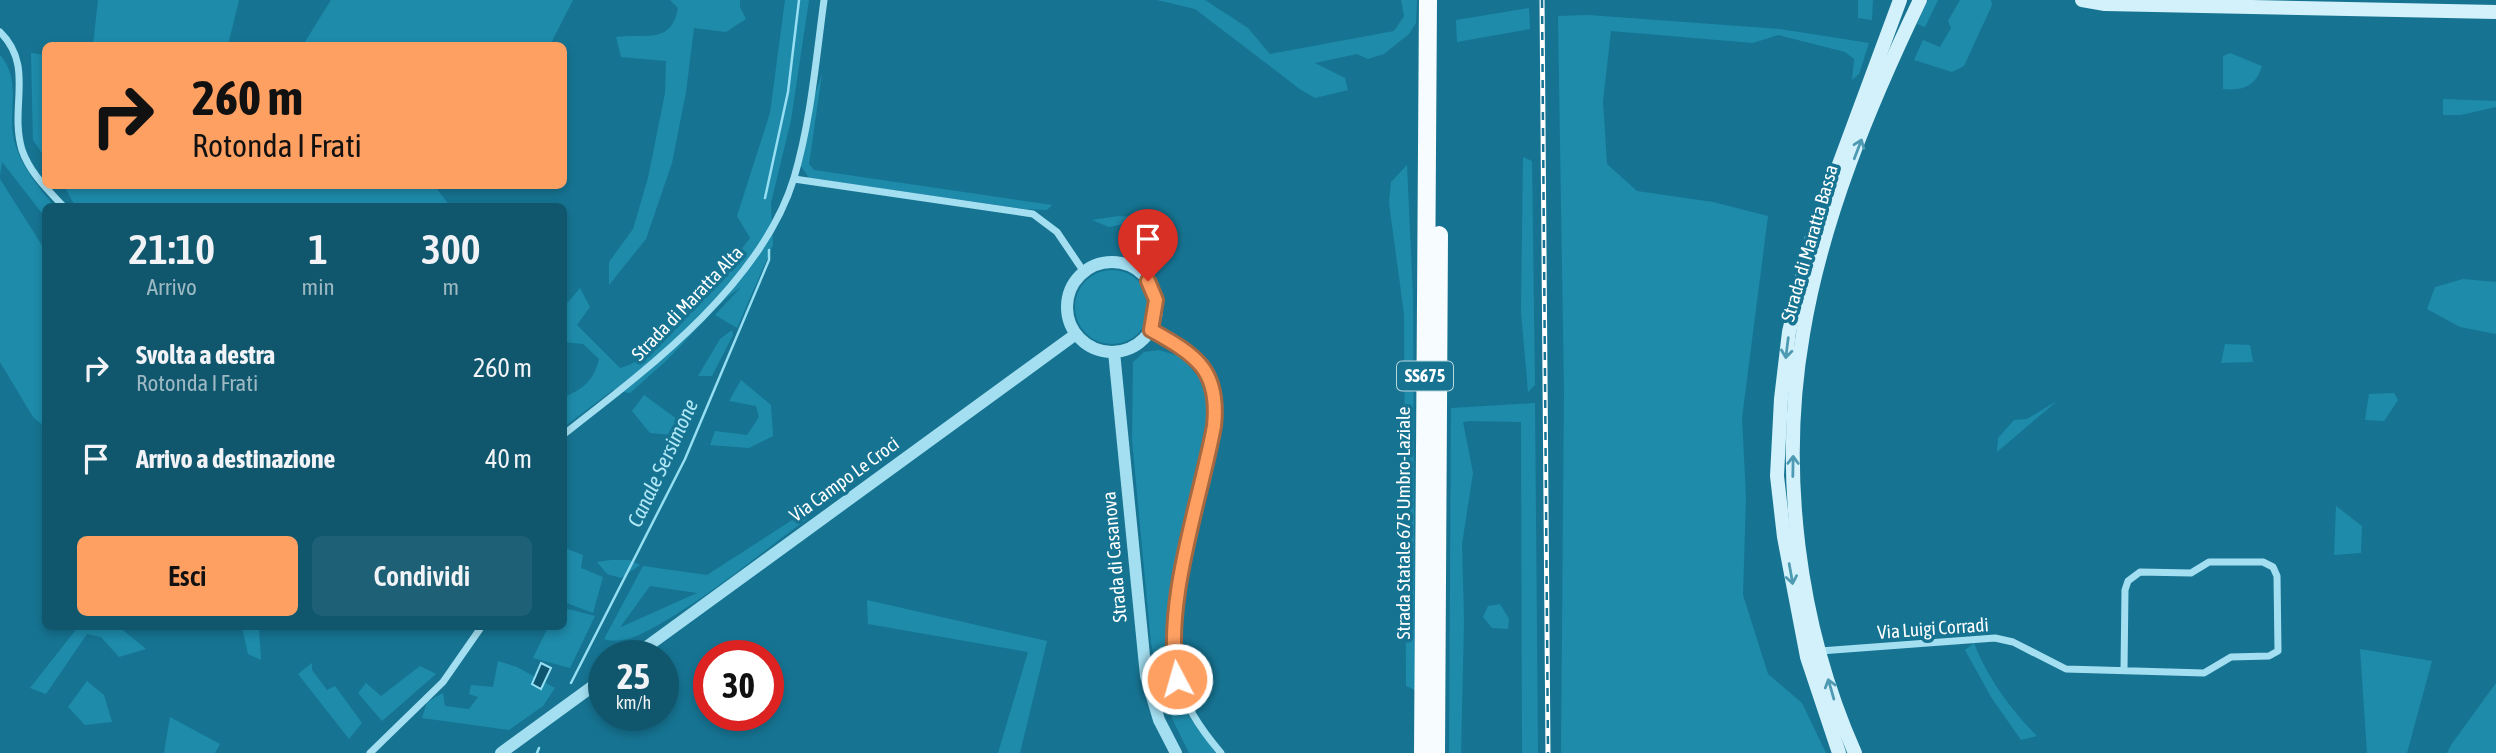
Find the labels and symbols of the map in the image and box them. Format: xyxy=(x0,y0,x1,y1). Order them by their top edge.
one-way arrow xyxy=(1852,139,1865,161)
street label: Strada di Maratta Bassa xyxy=(1776,162,1842,324)
pin xyxy=(1118,209,1178,281)
street label: Strada di Maratta Alta xyxy=(627,241,747,365)
one-way arrow xyxy=(1781,336,1794,359)
road number: SS675 xyxy=(1397,362,1453,390)
water label: Canale Sersimone xyxy=(622,395,702,530)
street label: Strada Statale 675 Umbro-Laziale xyxy=(1392,407,1414,639)
street label: Via Campo Le Croci xyxy=(785,432,903,526)
one-way arrow xyxy=(1786,455,1800,478)
street label: Strada di Casanova xyxy=(1097,491,1131,623)
one-way arrow xyxy=(1785,562,1798,585)
street label: Via Luigi Corradi xyxy=(1877,613,1989,643)
speed limit sign: 30 xyxy=(693,640,784,731)
position arrow xyxy=(1140,642,1214,716)
one-way arrow xyxy=(1823,679,1836,701)

